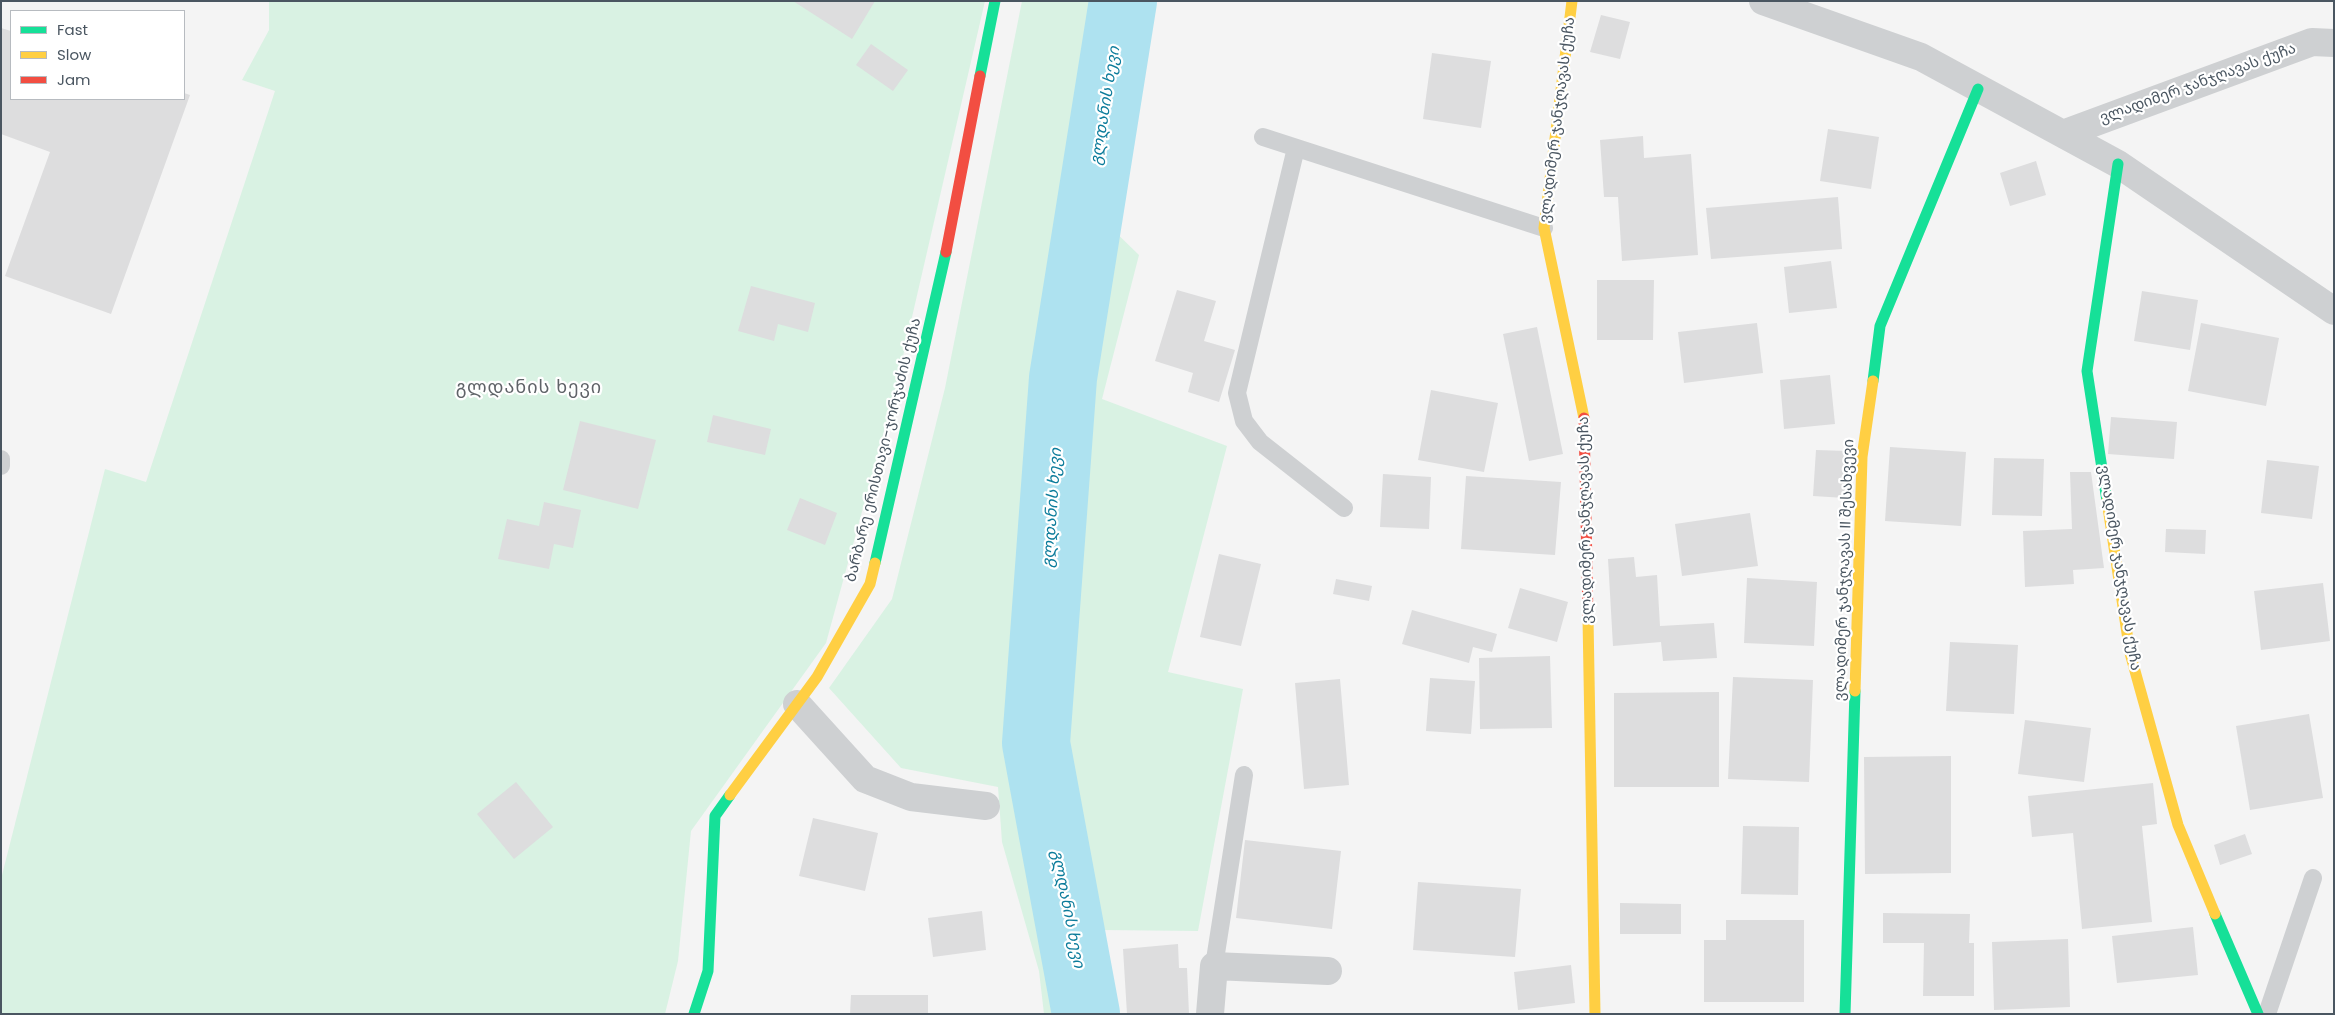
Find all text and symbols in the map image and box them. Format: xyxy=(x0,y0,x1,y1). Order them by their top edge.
legend xyxy=(10,10,185,100)
street label: ვლადიმერ ჯანჯღავას ქუჩა xyxy=(1536,16,1580,224)
text: Fast xyxy=(57,19,88,40)
street label: ვლადიმერ ჯანჯღავას ქუჩა xyxy=(2097,40,2299,128)
text: Slow xyxy=(57,44,91,65)
water label: გლდანის ხევი xyxy=(1087,45,1125,167)
text: Jam xyxy=(57,69,91,90)
street label: ბარბარე ერისთავი-ჯორჯაძის ქუჩა xyxy=(842,316,926,584)
district label: გლდანის ხევი xyxy=(454,377,604,399)
street label: ვლადიმერ ჯანჯღავას ქუჩა xyxy=(1575,416,1597,624)
street label: ვლადიმერ ჯანჯღავას II შესახვევი xyxy=(1831,439,1859,701)
water label: გლდანის ხევი xyxy=(1039,448,1067,568)
street label: ვლადიმერ ჯანჯღავას ქუჩა xyxy=(2094,464,2144,672)
water label: გლდანის ხევი xyxy=(1046,848,1088,970)

